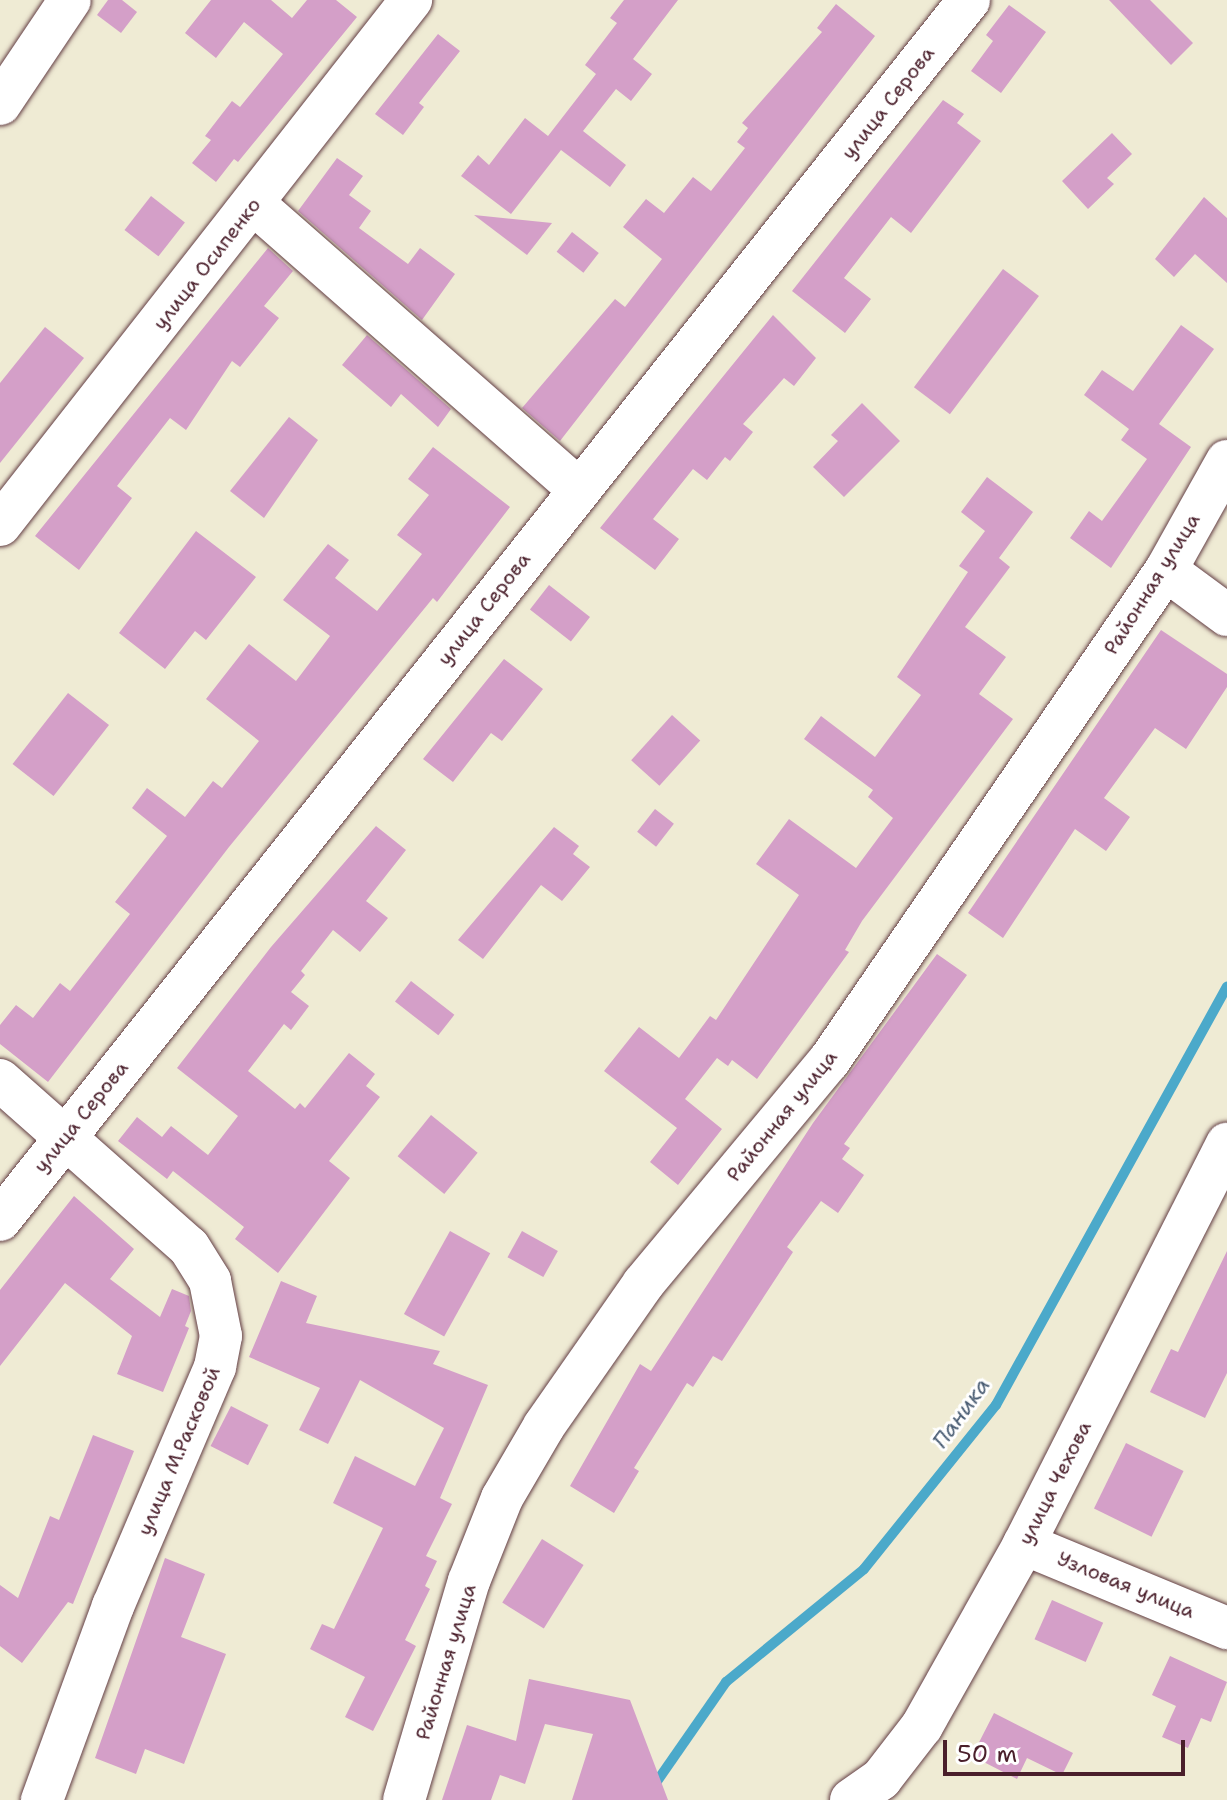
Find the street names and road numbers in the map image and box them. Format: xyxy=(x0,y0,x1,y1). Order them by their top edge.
street label: улица Серова xyxy=(836,42,940,164)
street label: улица Осипенко xyxy=(148,193,266,335)
street label: Районная улица xyxy=(1099,509,1205,659)
street label: улица Серова xyxy=(432,548,536,670)
street label: Районная улица xyxy=(722,1046,842,1186)
street label: улица Серова xyxy=(29,1056,133,1178)
street label: улица М.Расковой xyxy=(133,1363,225,1539)
street label: улица Чехова xyxy=(1013,1417,1097,1549)
street label: Узловая улица xyxy=(1054,1547,1198,1623)
street label: Районная улица xyxy=(411,1581,481,1743)

